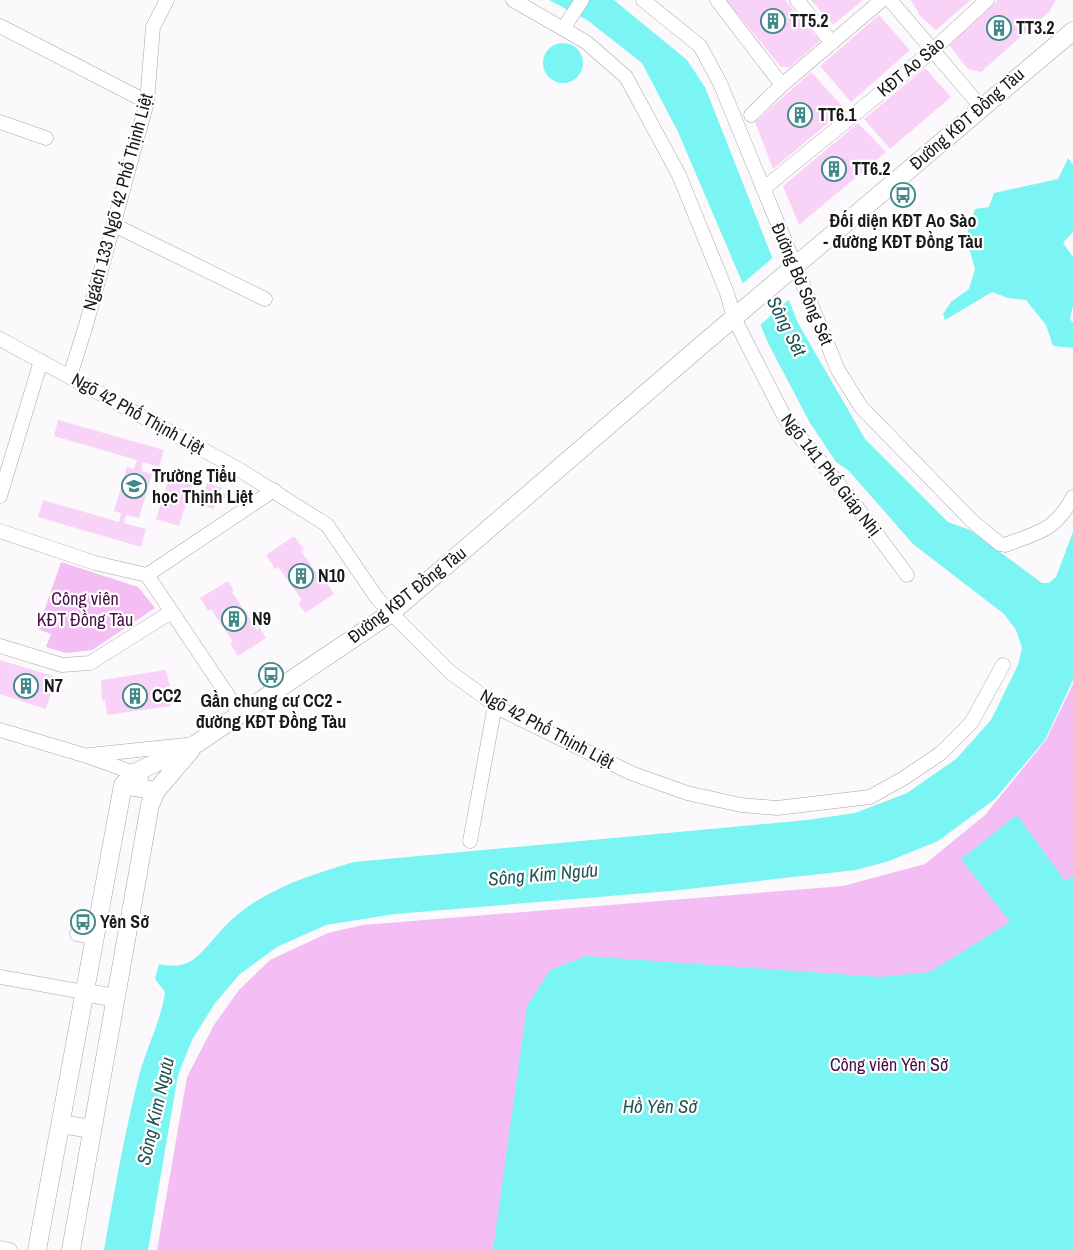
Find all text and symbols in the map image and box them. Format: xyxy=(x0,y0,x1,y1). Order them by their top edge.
building icon: TT5.2 xyxy=(760,8,786,34)
place label: TT5.2 xyxy=(790,8,829,33)
building icon: TT3.2 xyxy=(986,15,1012,41)
place label: TT3.2 xyxy=(1016,15,1055,40)
street label: KĐT Ao Sào xyxy=(872,31,950,102)
street label: Đường KĐT Đồng Tàu xyxy=(904,62,1029,175)
street label: Ngách 133 Ngõ 42 Phố Thịnh Liệt xyxy=(76,91,159,313)
building icon: TT6.1 xyxy=(787,102,813,128)
place label: TT6.1 xyxy=(818,102,857,127)
building icon: TT6.2 xyxy=(821,156,847,182)
place label: TT6.2 xyxy=(852,156,891,181)
bus stop icon: Đối diện KĐT Ao Sào - đường KĐT Đồng Tàu xyxy=(890,182,916,208)
place label: Đối diện KĐT Ao Sào - đường KĐT Đồng Tàu xyxy=(823,208,983,254)
street label: Đường Bờ Sông Sét xyxy=(767,220,837,348)
water label: Sông Sét xyxy=(762,292,812,360)
street label: Ngõ 42 Phố Thịnh Liệt xyxy=(67,367,209,460)
street label: Ngõ 141 Phố Giáp Nhị xyxy=(776,408,887,541)
place label: Trường Tiểu học Thịnh Liệt xyxy=(152,463,253,509)
school or university icon: Trường Tiểu học Thịnh Liệt xyxy=(121,473,147,499)
street label: Đường KĐT Đồng Tàu xyxy=(342,540,471,649)
building icon: N10 xyxy=(288,563,314,589)
place label: N10 xyxy=(318,563,345,588)
park label: Công viên KĐT Đồng Tàu xyxy=(37,586,133,632)
building icon: N9 xyxy=(221,606,247,632)
place label: N9 xyxy=(252,606,271,631)
bus stop icon: Gần chung cư CC2 - đường KĐT Đồng Tàu xyxy=(258,662,284,688)
building icon: N7 xyxy=(13,673,39,699)
place label: N7 xyxy=(44,673,63,698)
building icon: CC2 xyxy=(122,683,148,709)
place label: CC2 xyxy=(152,683,182,708)
street label: Ngõ 42 Phố Thịnh Liệt xyxy=(476,683,619,774)
place label: Gần chung cư CC2 - đường KĐT Đồng Tàu xyxy=(196,688,346,734)
water label: Sông Kim Ngưu xyxy=(487,856,599,892)
bus stop icon: Yên Sở xyxy=(70,909,96,935)
place label: Yên Sở xyxy=(100,909,149,934)
park label: Công viên Yên Sở xyxy=(830,1052,948,1077)
water label: Sông Kim Ngưu xyxy=(130,1054,180,1168)
water label: Hồ Yên Sở xyxy=(623,1093,698,1119)

